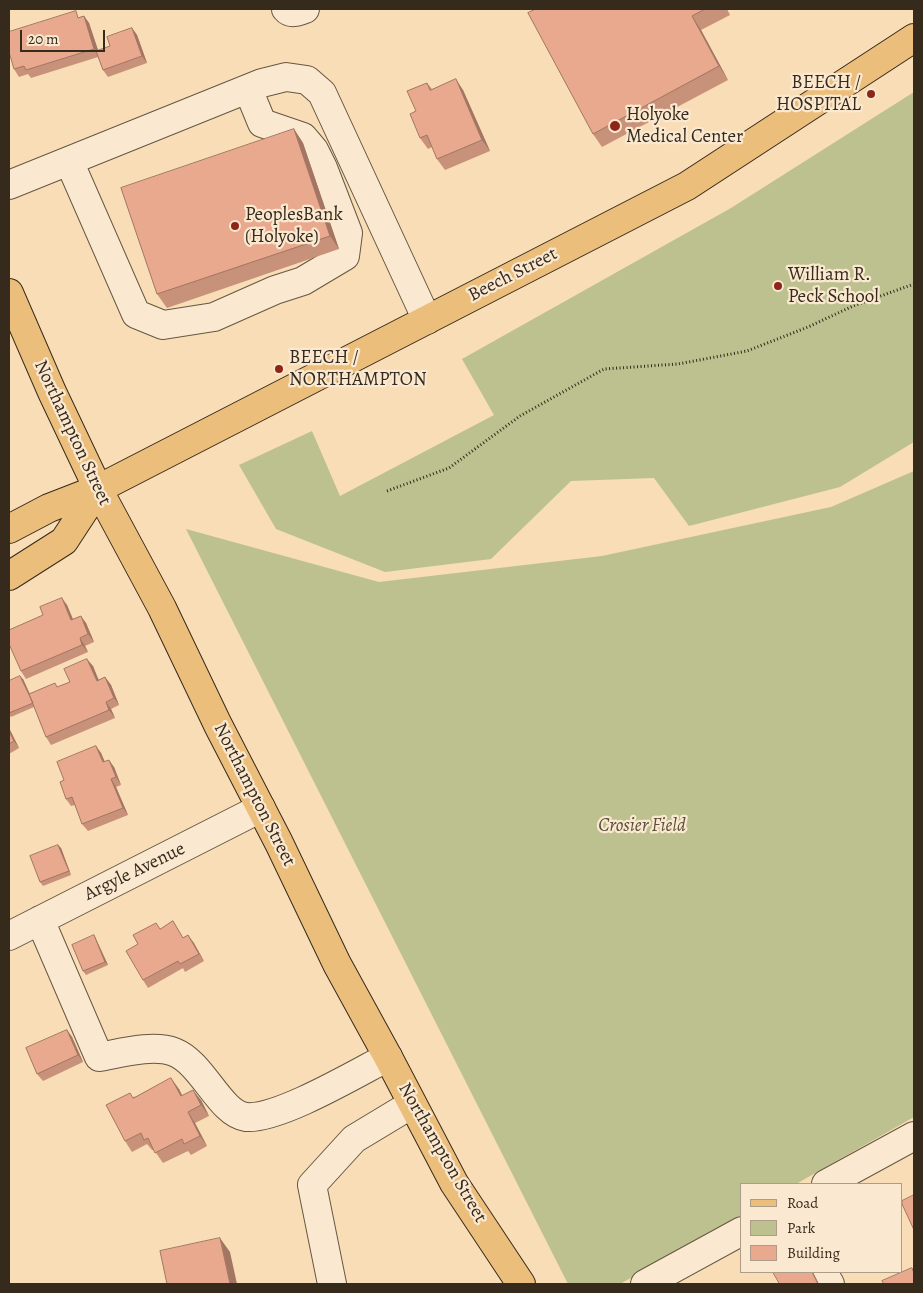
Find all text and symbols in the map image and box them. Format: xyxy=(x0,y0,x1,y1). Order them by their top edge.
scale bar xyxy=(22,20,108,52)
text: 20 m xyxy=(28,29,59,49)
place label: BEECH / HOSPITAL xyxy=(776,72,861,116)
marker: BEECH / HOSPITAL xyxy=(865,88,877,100)
place label: Holyoke Medical Center xyxy=(626,104,743,148)
marker: Holyoke Medical Center xyxy=(608,119,622,133)
place label: PeoplesBank (Holyoke) xyxy=(245,204,343,248)
marker: PeoplesBank (Holyoke) xyxy=(229,220,241,232)
street label: Beech Street xyxy=(465,243,561,307)
place label: William R. Peck School xyxy=(788,264,879,308)
marker: William R. Peck School xyxy=(772,280,784,292)
place label: BEECH / NORTHAMPTON xyxy=(289,347,427,391)
street label: Northampton Street xyxy=(28,357,116,509)
marker: BEECH / NORTHAMPTON xyxy=(273,363,285,375)
street label: Northampton Street xyxy=(208,720,300,870)
park label: Crosier Field xyxy=(598,815,686,837)
street label: Argyle Avenue xyxy=(81,838,189,906)
street label: Northampton Street xyxy=(393,1079,491,1227)
legend xyxy=(740,1183,903,1273)
text: Road xyxy=(787,1193,818,1213)
text: Park xyxy=(787,1218,815,1238)
text: Building xyxy=(787,1243,840,1263)

